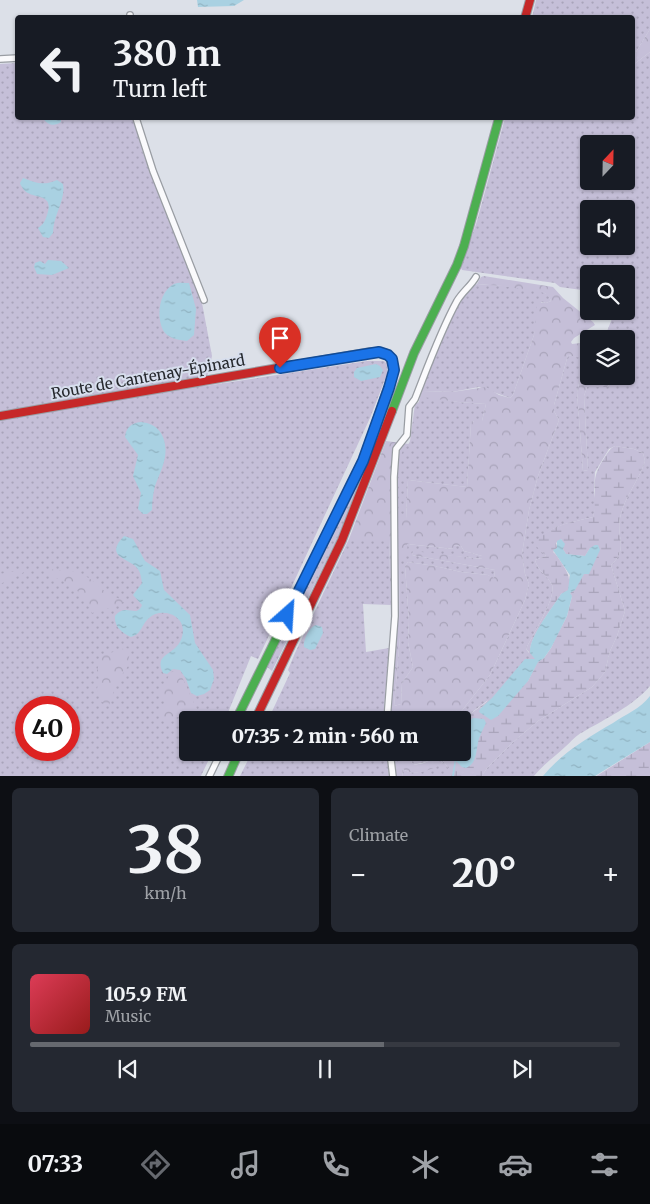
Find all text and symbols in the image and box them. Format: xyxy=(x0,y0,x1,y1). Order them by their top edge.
text: 380 m xyxy=(113,32,221,76)
icon: left xyxy=(30,35,95,100)
text: Turn left xyxy=(113,75,207,103)
north arrow xyxy=(580,135,635,190)
map controls xyxy=(580,135,635,385)
button: sound xyxy=(580,200,635,255)
button: search xyxy=(580,265,635,320)
pin xyxy=(259,317,301,368)
icon: arrive xyxy=(266,324,294,352)
button: layers xyxy=(580,330,635,385)
street label: Route de Cantenay-Épinard xyxy=(49,349,246,403)
position arrow xyxy=(260,588,312,640)
speed limit sign: 40 xyxy=(15,696,80,761)
text: 07:35 · 2 min · 560 m xyxy=(232,724,418,748)
text: 38 xyxy=(127,809,204,891)
text: Climate xyxy=(349,825,408,845)
text: 20° xyxy=(452,850,517,897)
text: − xyxy=(349,856,368,892)
text: + xyxy=(601,856,620,892)
text: km/h xyxy=(144,883,187,903)
text: 105.9 FM xyxy=(105,982,187,1006)
text: Music xyxy=(105,1006,151,1026)
icon: previous xyxy=(114,1055,142,1083)
icon: pause xyxy=(311,1055,339,1083)
icon: next xyxy=(508,1055,536,1083)
icon: directions xyxy=(138,1147,173,1182)
icon: music xyxy=(228,1147,263,1182)
icon: phone xyxy=(318,1147,353,1182)
icon: climate xyxy=(408,1147,443,1182)
icon: car xyxy=(498,1147,533,1182)
icon: filters xyxy=(587,1147,622,1182)
text: 07:33 xyxy=(27,1150,83,1178)

